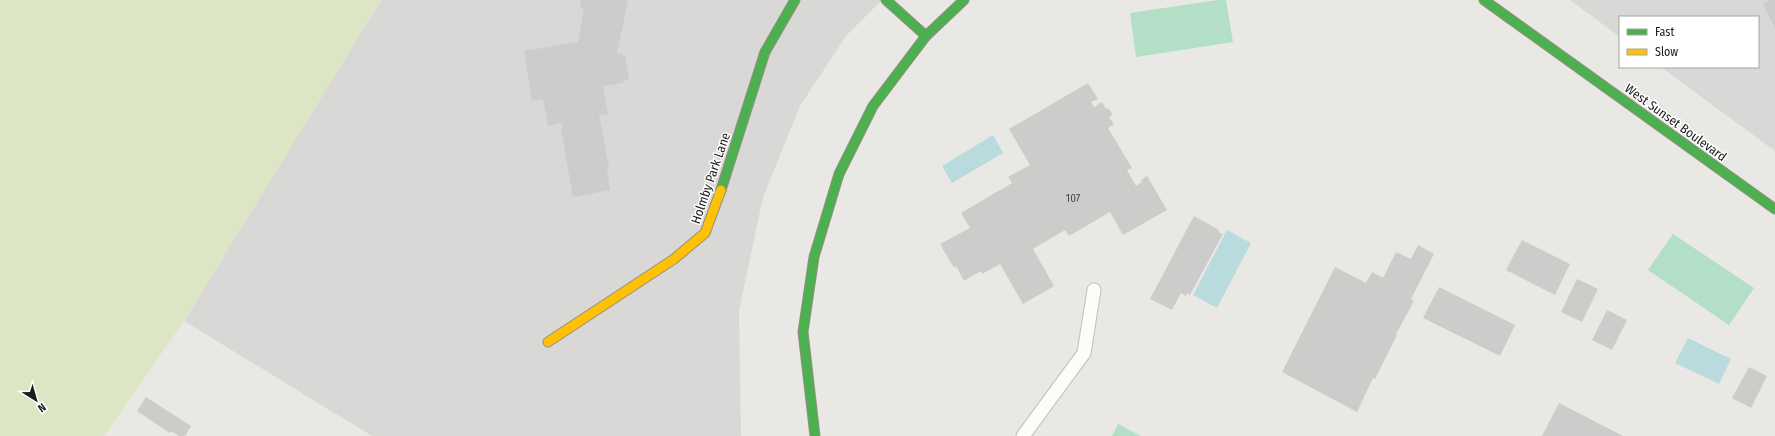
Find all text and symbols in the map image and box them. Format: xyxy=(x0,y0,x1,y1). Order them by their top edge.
legend xyxy=(1619,16,1759,68)
text: Fast xyxy=(1655,25,1674,39)
text: Slow xyxy=(1655,45,1678,59)
street label: West Sunset Boulevard xyxy=(1622,81,1729,164)
street label: Holmby Park Lane xyxy=(688,131,733,226)
house number: 107 xyxy=(1066,192,1081,205)
north arrow xyxy=(16,380,56,420)
text: N xyxy=(35,400,48,415)

